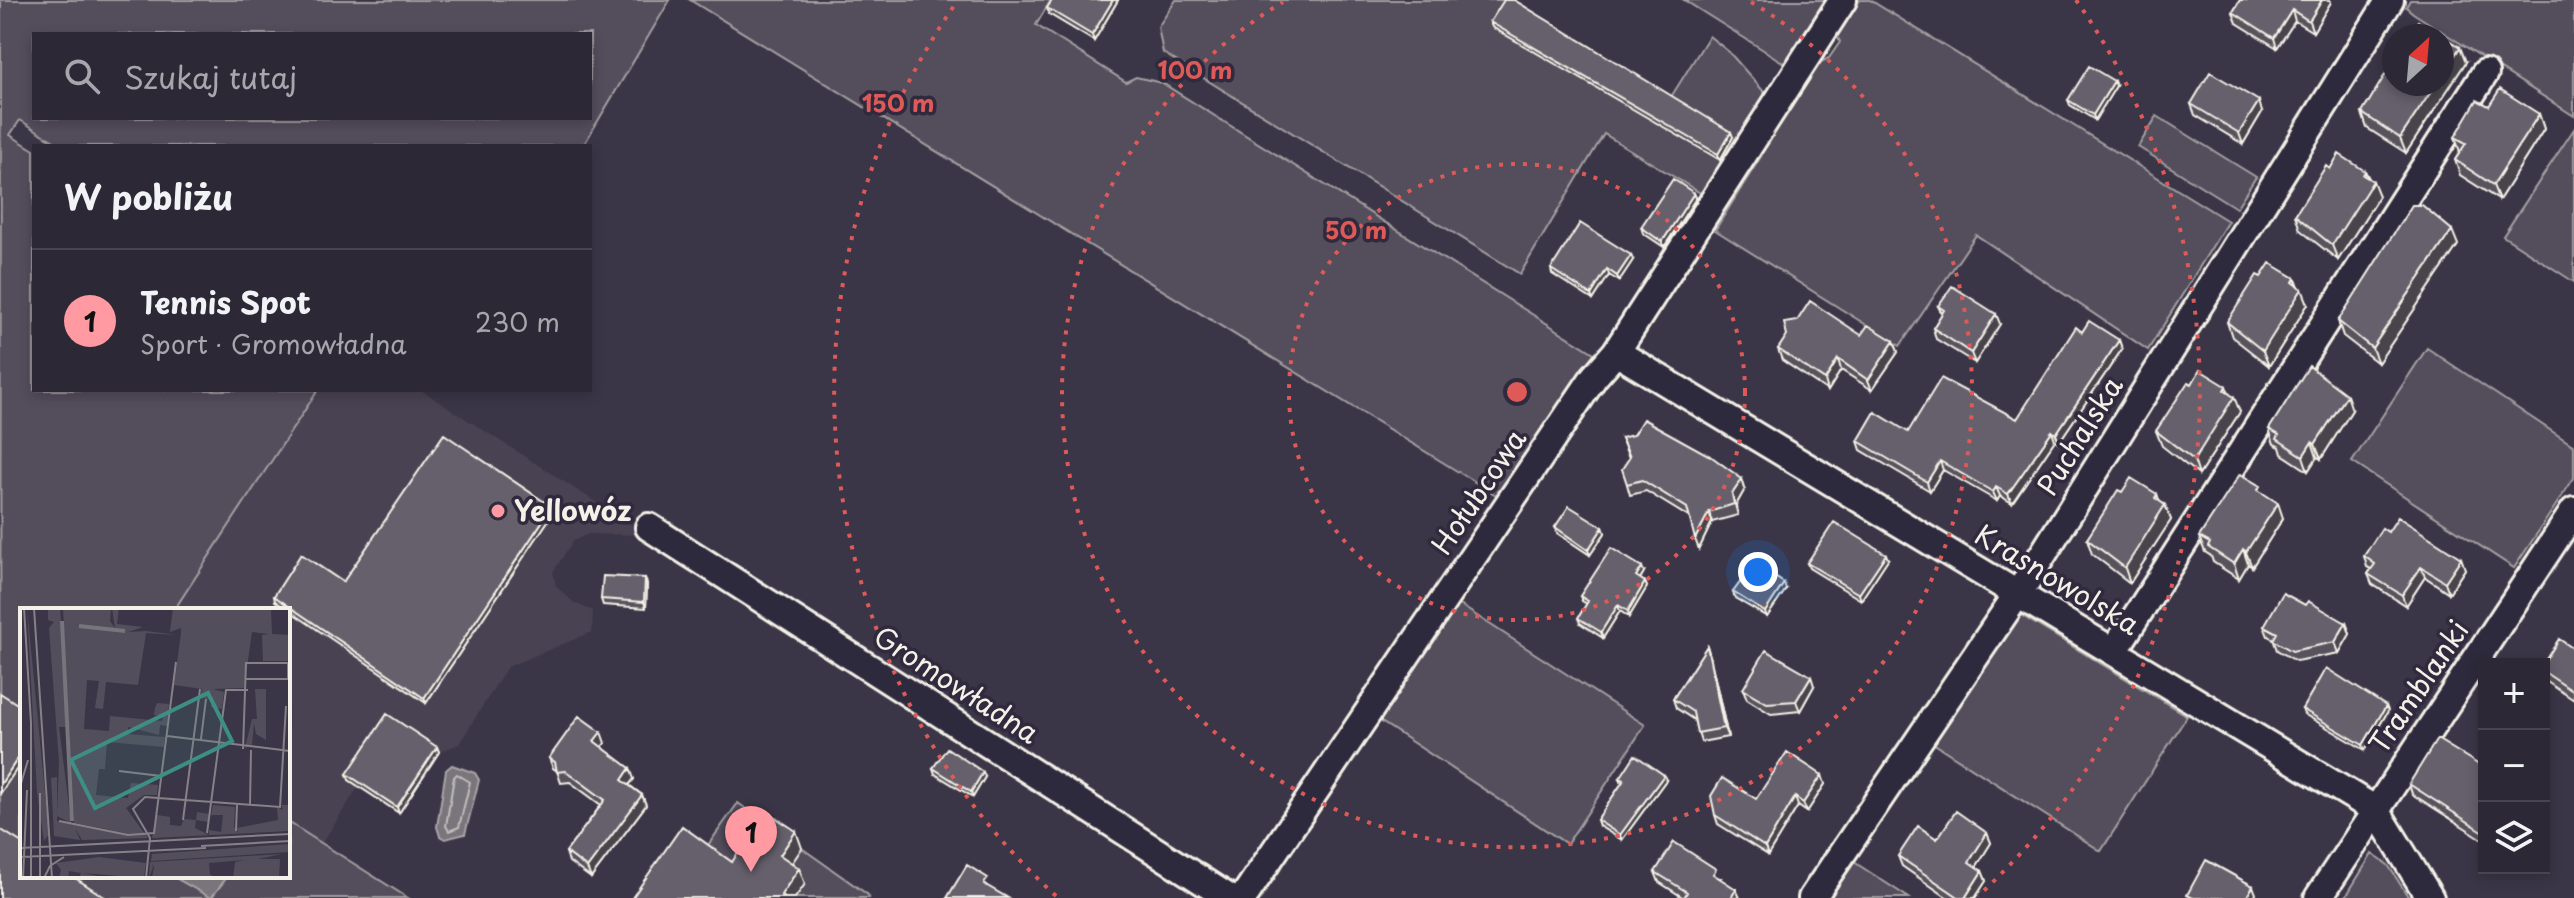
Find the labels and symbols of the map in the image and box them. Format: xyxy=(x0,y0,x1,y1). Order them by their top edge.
north arrow xyxy=(2382,24,2454,96)
text: 100 m xyxy=(1158,51,1232,87)
text: 150 m xyxy=(862,84,934,120)
text: 50 m xyxy=(1325,211,1387,247)
street label: Puchalska xyxy=(2025,367,2133,503)
centre of rings xyxy=(1503,378,1531,406)
street label: Hołubcowa xyxy=(1420,419,1536,563)
place label: Yellowóz xyxy=(514,488,631,531)
marker: Yellowóz xyxy=(489,502,507,520)
street label: Krasnowolska xyxy=(1967,513,2149,645)
your location xyxy=(1738,552,1778,592)
inset map xyxy=(20,608,290,878)
street label: Tramblanki xyxy=(2357,611,2478,761)
street label: Gromowładna xyxy=(866,614,1048,754)
pin: 1 xyxy=(725,806,777,872)

